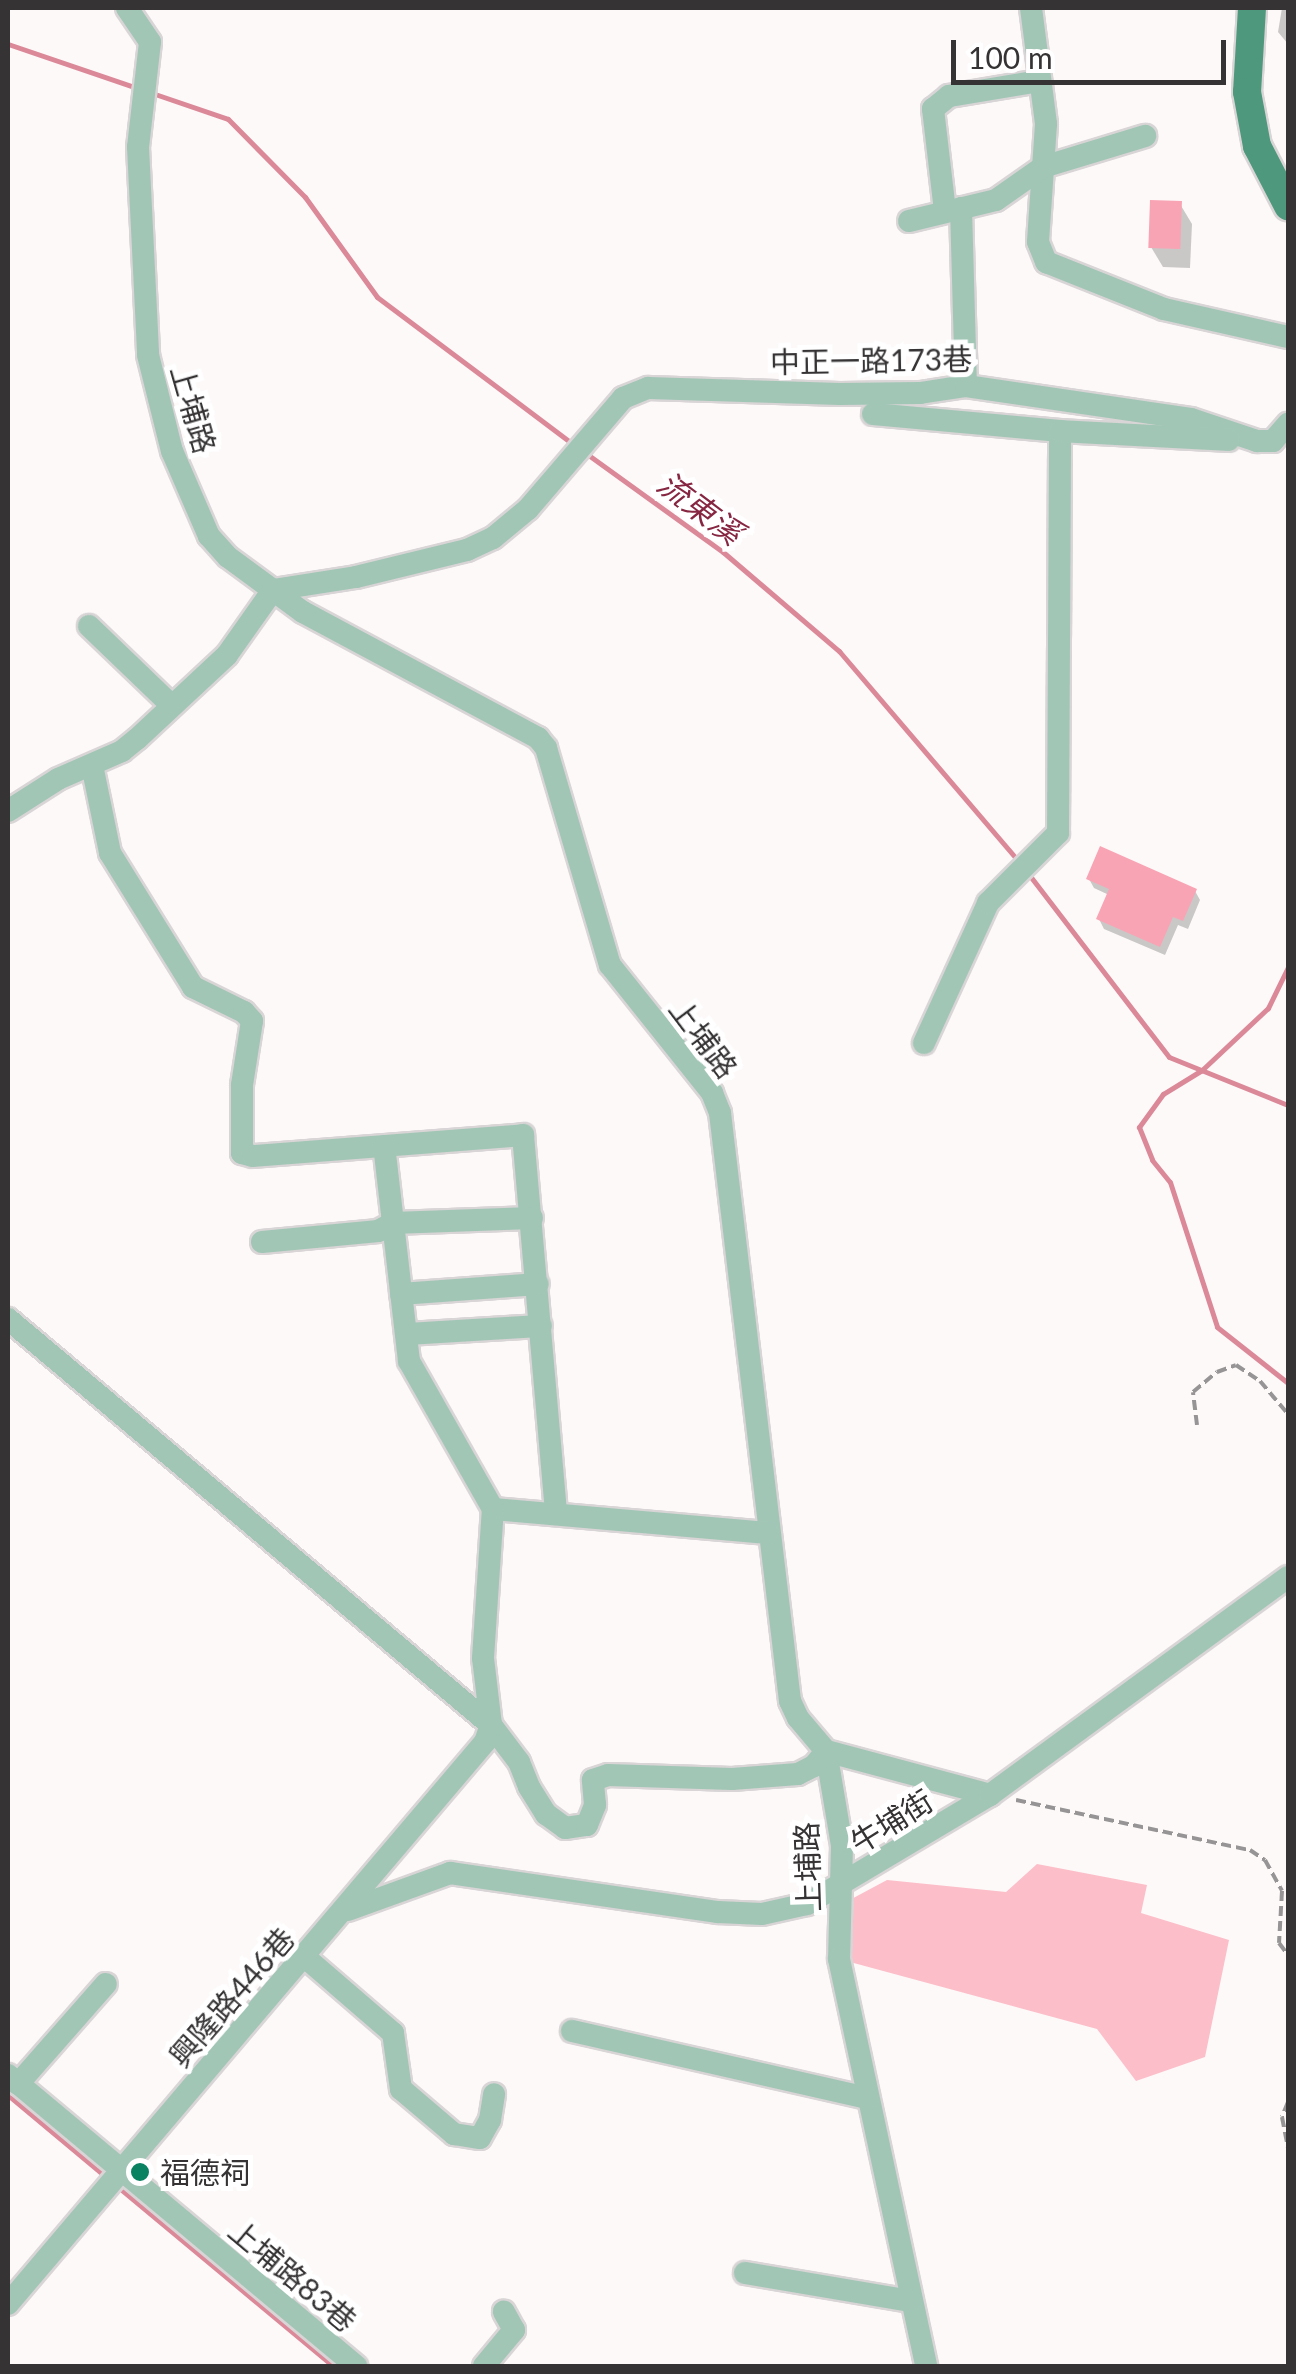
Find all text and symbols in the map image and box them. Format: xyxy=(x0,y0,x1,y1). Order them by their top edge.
scale bar xyxy=(956,20,1231,82)
text: 100 m xyxy=(968,39,1053,75)
street label: 中正一路173巷 xyxy=(770,340,972,380)
street label: 上埔路 xyxy=(164,361,224,457)
water label: 流東溪 xyxy=(650,464,750,552)
street label: 上埔路 xyxy=(663,991,745,1085)
street label: 牛埔街 xyxy=(843,1782,939,1860)
street label: 上埔路 xyxy=(787,1821,827,1913)
street label: 興隆路446巷 xyxy=(161,1920,301,2074)
place label: 福德祠 xyxy=(160,2154,250,2190)
marker: 福德祠 xyxy=(129,2161,151,2183)
street label: 上埔路83巷 xyxy=(222,2211,364,2339)

